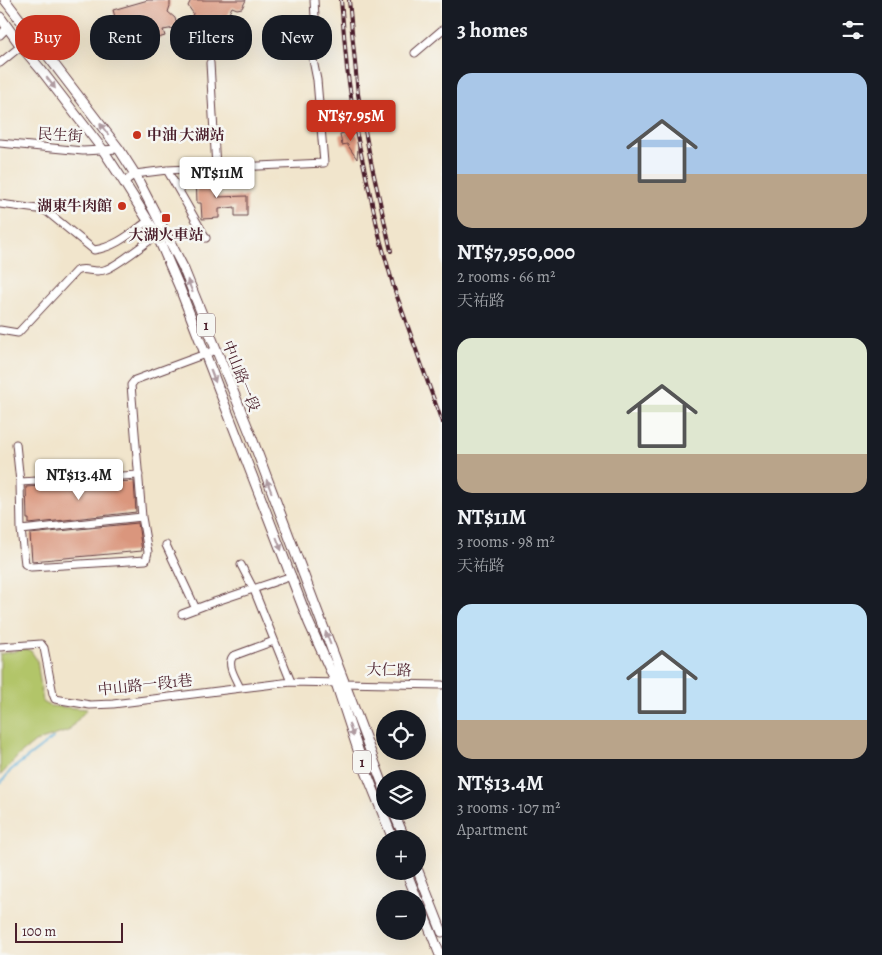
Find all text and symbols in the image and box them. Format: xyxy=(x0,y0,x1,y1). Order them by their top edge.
chip: Buy xyxy=(15,15,80,60)
chip: Rent xyxy=(90,15,160,60)
chip: Filters xyxy=(170,15,252,60)
chip: New xyxy=(262,15,332,60)
text: 3 homes xyxy=(457,16,528,44)
icon: filters xyxy=(839,16,867,44)
one-way arrow xyxy=(46,76,57,89)
pin: NT$7.95M xyxy=(299,100,403,142)
text: NT$7.95M xyxy=(318,105,384,127)
icon: home xyxy=(617,106,707,196)
street label: 民生街 xyxy=(37,123,83,147)
one-way arrow xyxy=(98,123,109,136)
place label: 中油 大湖站 xyxy=(147,125,225,145)
marker: 中油 大湖站 xyxy=(131,129,143,141)
pin: NT$11M xyxy=(176,156,258,199)
text: NT$11M xyxy=(191,162,243,184)
place label: 湖東牛肉館 xyxy=(37,196,112,216)
marker: 湖東牛肉館 xyxy=(116,200,128,212)
marker: 大湖火車站 xyxy=(160,212,172,224)
place label: 大湖火車站 xyxy=(128,225,204,245)
text: NT$7,950,000 xyxy=(457,238,575,266)
text: 2 rooms · 66 m² xyxy=(457,266,555,288)
one-way arrow xyxy=(186,279,194,293)
text: 天祐路 xyxy=(457,290,505,312)
road number: 1 xyxy=(197,314,215,336)
street label: 中山路一段 xyxy=(218,337,264,415)
one-way arrow xyxy=(210,369,218,383)
icon: home xyxy=(617,371,707,461)
pin: NT$13.4M xyxy=(27,458,131,501)
text: NT$13.4M xyxy=(46,464,112,486)
one-way arrow xyxy=(265,479,272,494)
text: NT$11M xyxy=(457,503,526,531)
text: 3 rooms · 98 m² xyxy=(457,531,555,553)
one-way arrow xyxy=(275,537,283,552)
text: 天祐路 xyxy=(457,555,505,577)
one-way arrow xyxy=(324,630,332,645)
icon: home xyxy=(617,637,707,727)
street label: 大仁路 xyxy=(366,660,412,680)
street label: 中山路一段1巷 xyxy=(97,670,193,700)
map controls xyxy=(376,710,426,940)
button: locate xyxy=(376,710,426,760)
one-way arrow xyxy=(348,722,355,737)
road number: 1 xyxy=(353,750,371,774)
text: NT$13.4M xyxy=(457,769,544,797)
button: layers xyxy=(376,770,426,820)
text: 3 rooms · 107 m² xyxy=(457,797,560,819)
text: Apartment xyxy=(457,819,528,841)
button: + xyxy=(376,830,426,880)
button: − xyxy=(376,890,426,940)
scale bar xyxy=(15,920,122,943)
text: 100 m xyxy=(22,922,56,941)

